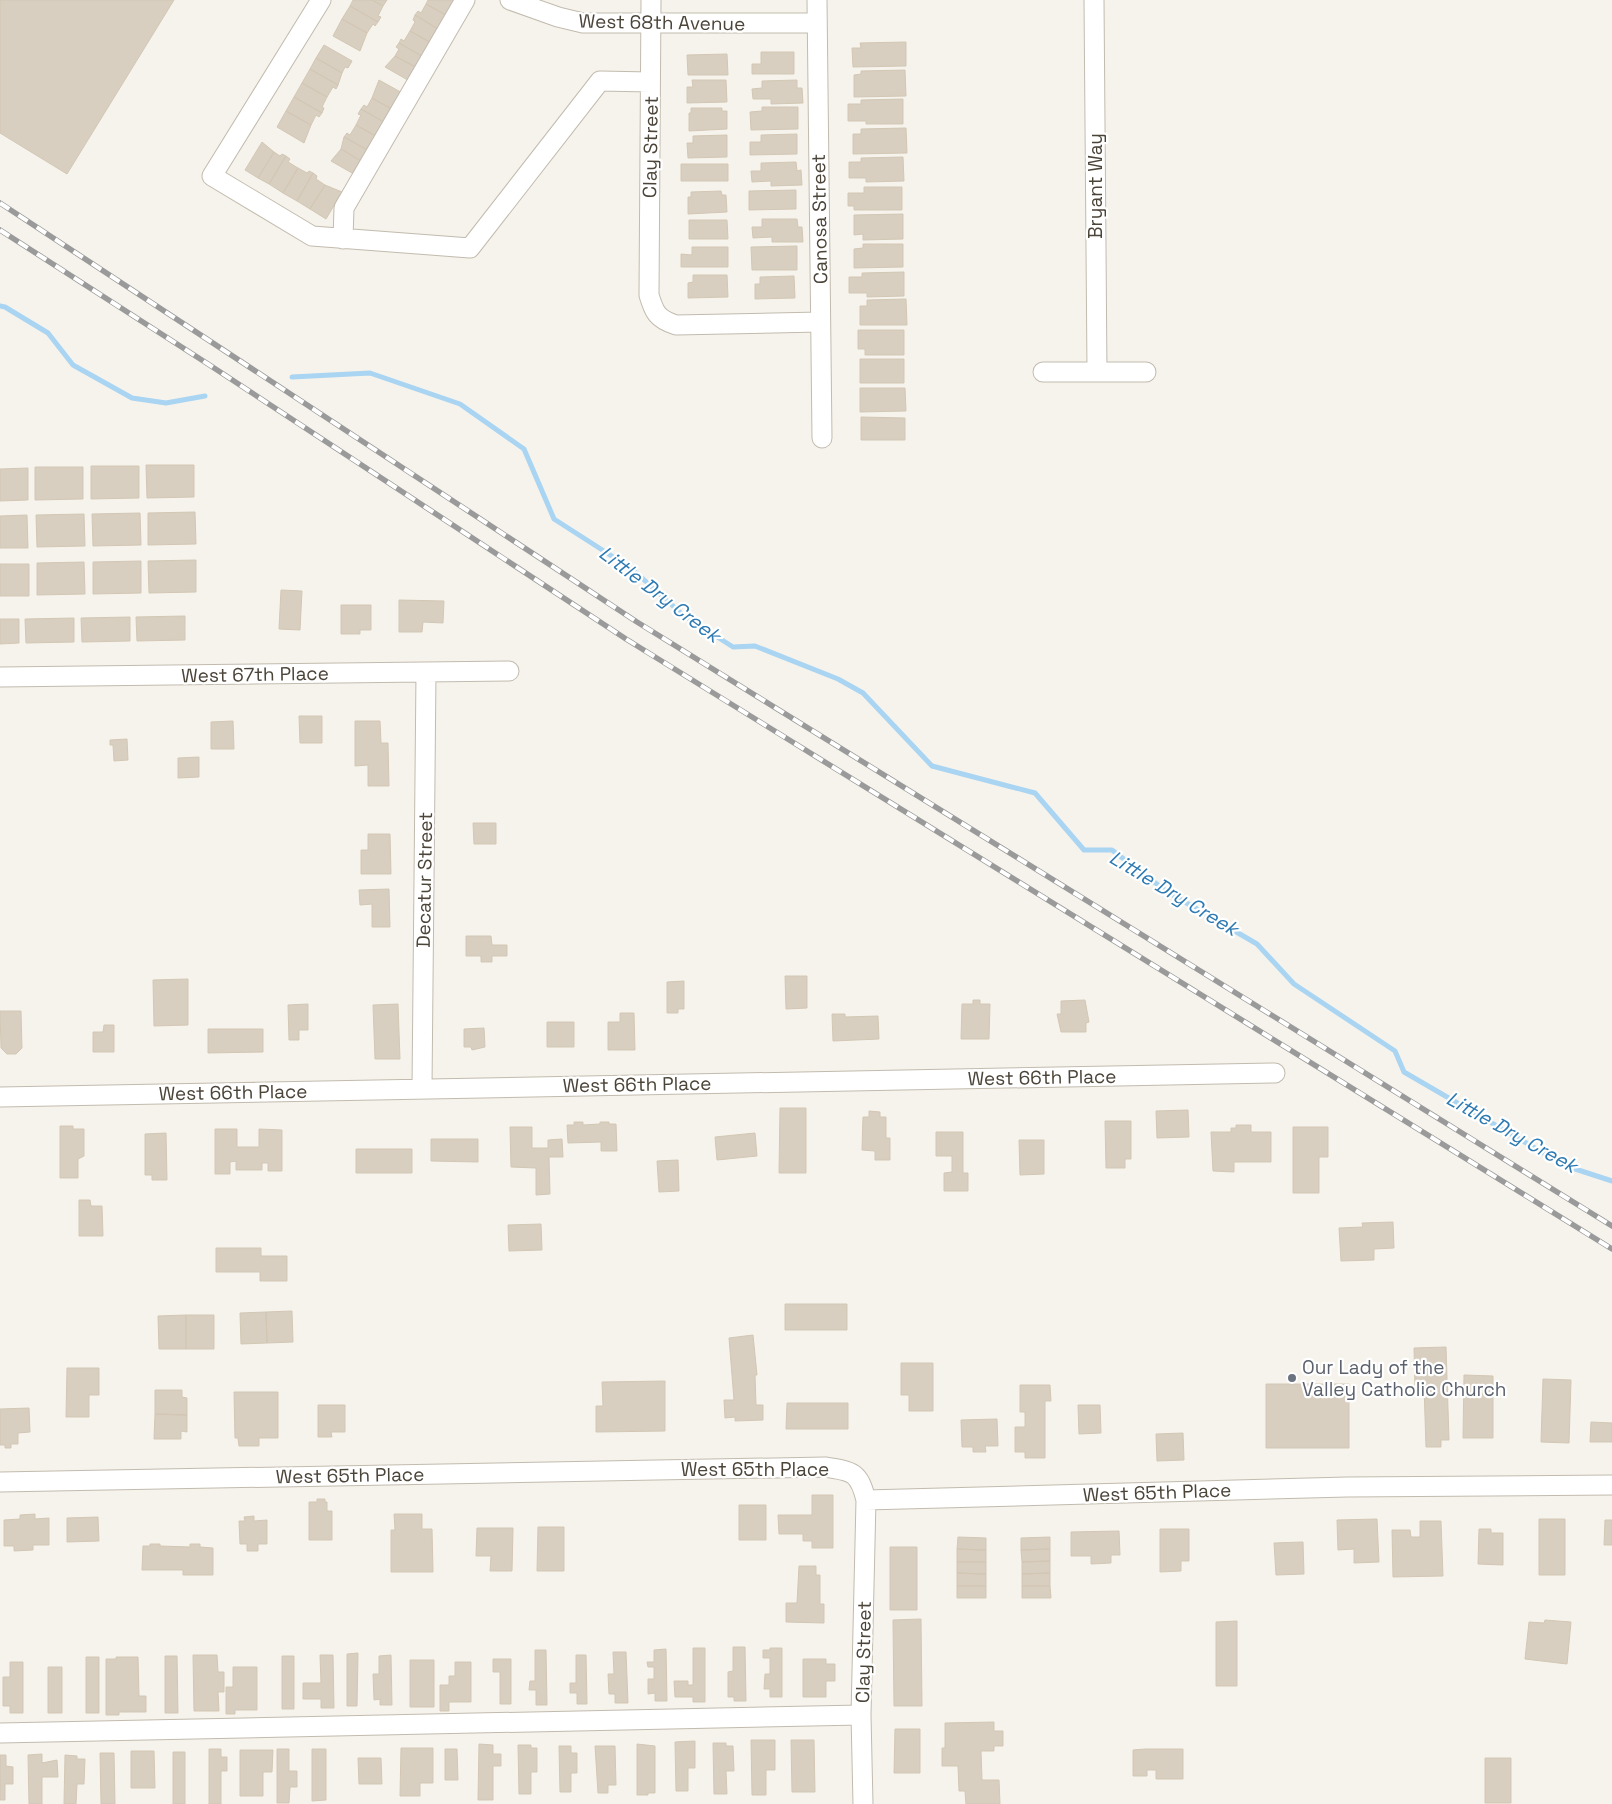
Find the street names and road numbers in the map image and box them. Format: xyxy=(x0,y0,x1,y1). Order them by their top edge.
street label: West 68th Avenue xyxy=(578,9,746,36)
street label: Clay Street xyxy=(637,96,664,198)
street label: Bryant Way xyxy=(1083,133,1108,239)
street label: Canosa Street xyxy=(806,154,833,284)
street label: West 67th Place xyxy=(181,661,329,688)
street label: Decatur Street xyxy=(411,812,438,948)
street label: West 66th Place xyxy=(967,1064,1117,1091)
street label: West 66th Place xyxy=(562,1071,712,1098)
street label: West 66th Place xyxy=(158,1079,308,1106)
street label: West 65th Place xyxy=(681,1457,829,1482)
street label: West 65th Place xyxy=(275,1462,425,1489)
street label: West 65th Place xyxy=(1082,1477,1232,1508)
street label: Clay Street xyxy=(850,1601,877,1703)

